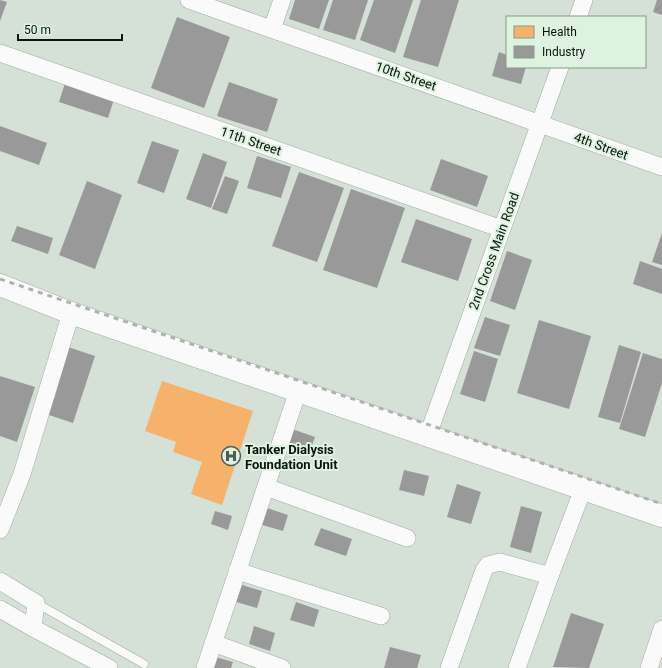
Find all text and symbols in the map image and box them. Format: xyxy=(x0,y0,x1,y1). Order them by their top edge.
scale bar xyxy=(18,16,122,42)
legend xyxy=(506,16,646,68)
text: 50 m xyxy=(24,23,51,37)
text: Health xyxy=(542,25,577,39)
text: Industry xyxy=(542,45,586,59)
street label: 10th Street xyxy=(374,59,438,93)
street label: 11th Street xyxy=(219,124,283,158)
street label: 4th Street xyxy=(572,129,630,163)
street label: 2nd Cross Main Road xyxy=(466,190,522,312)
place label: Tanker Dialysis Foundation Unit xyxy=(245,442,338,472)
hospital icon: Tanker Dialysis Foundation Unit xyxy=(220,445,242,467)

